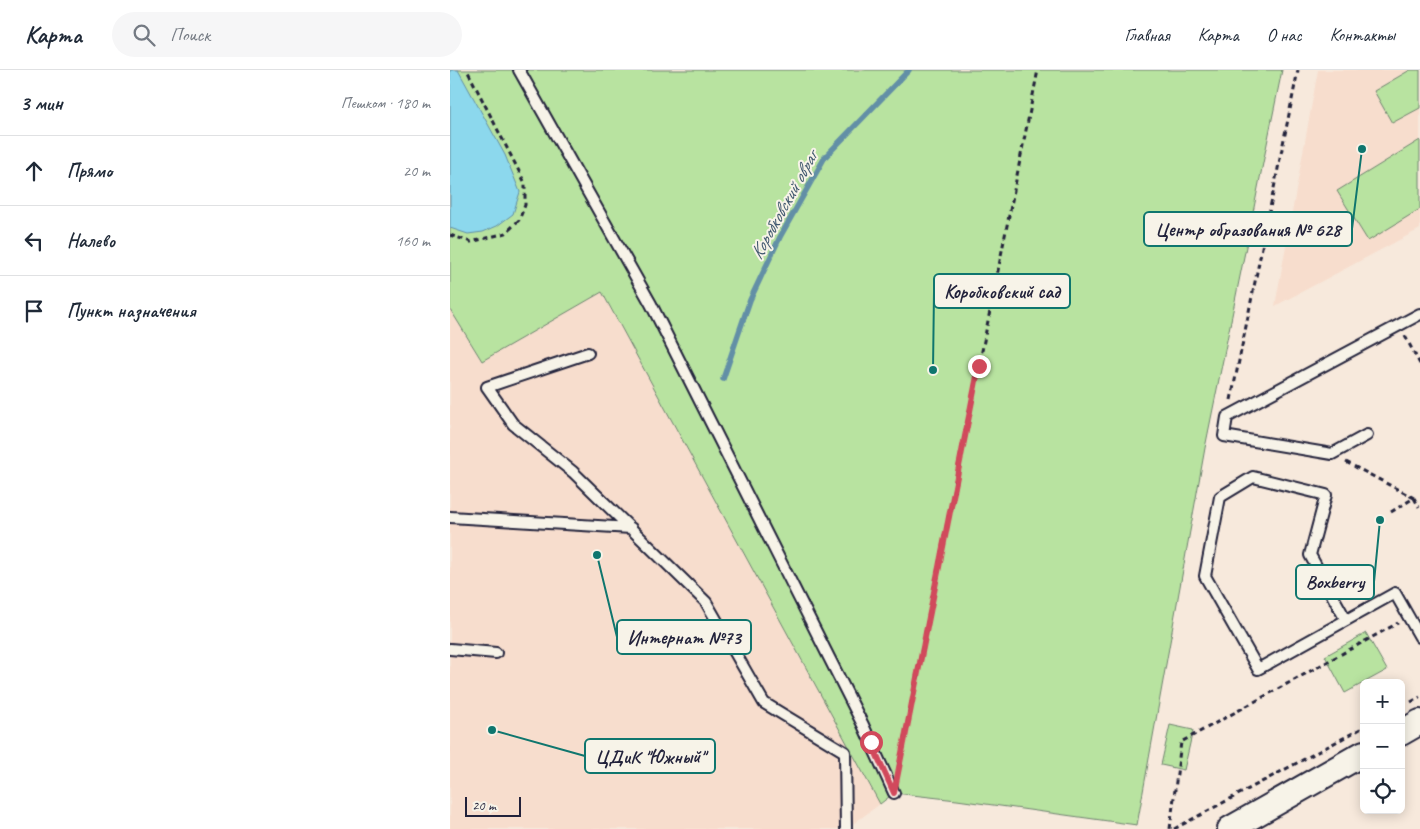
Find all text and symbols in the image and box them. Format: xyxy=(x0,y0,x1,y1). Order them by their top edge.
search box xyxy=(112,12,462,57)
text: Карта xyxy=(25,20,82,50)
icon: search xyxy=(130,21,158,49)
text: Поиск xyxy=(170,23,210,47)
text: Главная xyxy=(1125,24,1170,46)
text: Карта xyxy=(1198,24,1239,46)
text: О нас xyxy=(1267,24,1302,46)
text: Контакты xyxy=(1330,24,1395,46)
text: 3 мин xyxy=(20,90,63,116)
text: Пешком · 180 m xyxy=(341,93,430,113)
water label: Коробковский овраг xyxy=(745,144,825,263)
icon: ahead xyxy=(20,157,48,185)
text: Прямо xyxy=(67,159,112,183)
text: 20 m xyxy=(403,161,430,181)
callout: Центр образования № 628 xyxy=(1144,212,1352,246)
text: Центр образования № 628 xyxy=(1155,218,1343,242)
icon: left xyxy=(20,227,48,255)
text: Налево xyxy=(67,229,115,253)
text: 160 m xyxy=(396,231,430,251)
callout: Коробковский сад xyxy=(934,274,1070,308)
text: Коробковский сад xyxy=(944,280,1062,304)
icon: arrive xyxy=(20,297,48,325)
text: Пункт назначения xyxy=(67,299,196,323)
route end xyxy=(968,355,991,378)
callout: Boxberry xyxy=(1296,565,1374,599)
text: Boxberry xyxy=(1306,570,1366,594)
callout: Интернат №73 xyxy=(617,620,751,654)
text: Интернат №73 xyxy=(627,626,743,650)
map controls xyxy=(1360,679,1405,814)
button: + xyxy=(1360,679,1405,724)
button: − xyxy=(1360,724,1405,769)
route start xyxy=(860,731,883,754)
callout: ЦДиК "Южный" xyxy=(585,739,715,773)
text: ЦДиК "Южный" xyxy=(595,745,709,769)
button: locate xyxy=(1360,769,1405,814)
scale bar xyxy=(465,794,521,817)
text: 20 m xyxy=(472,797,496,814)

